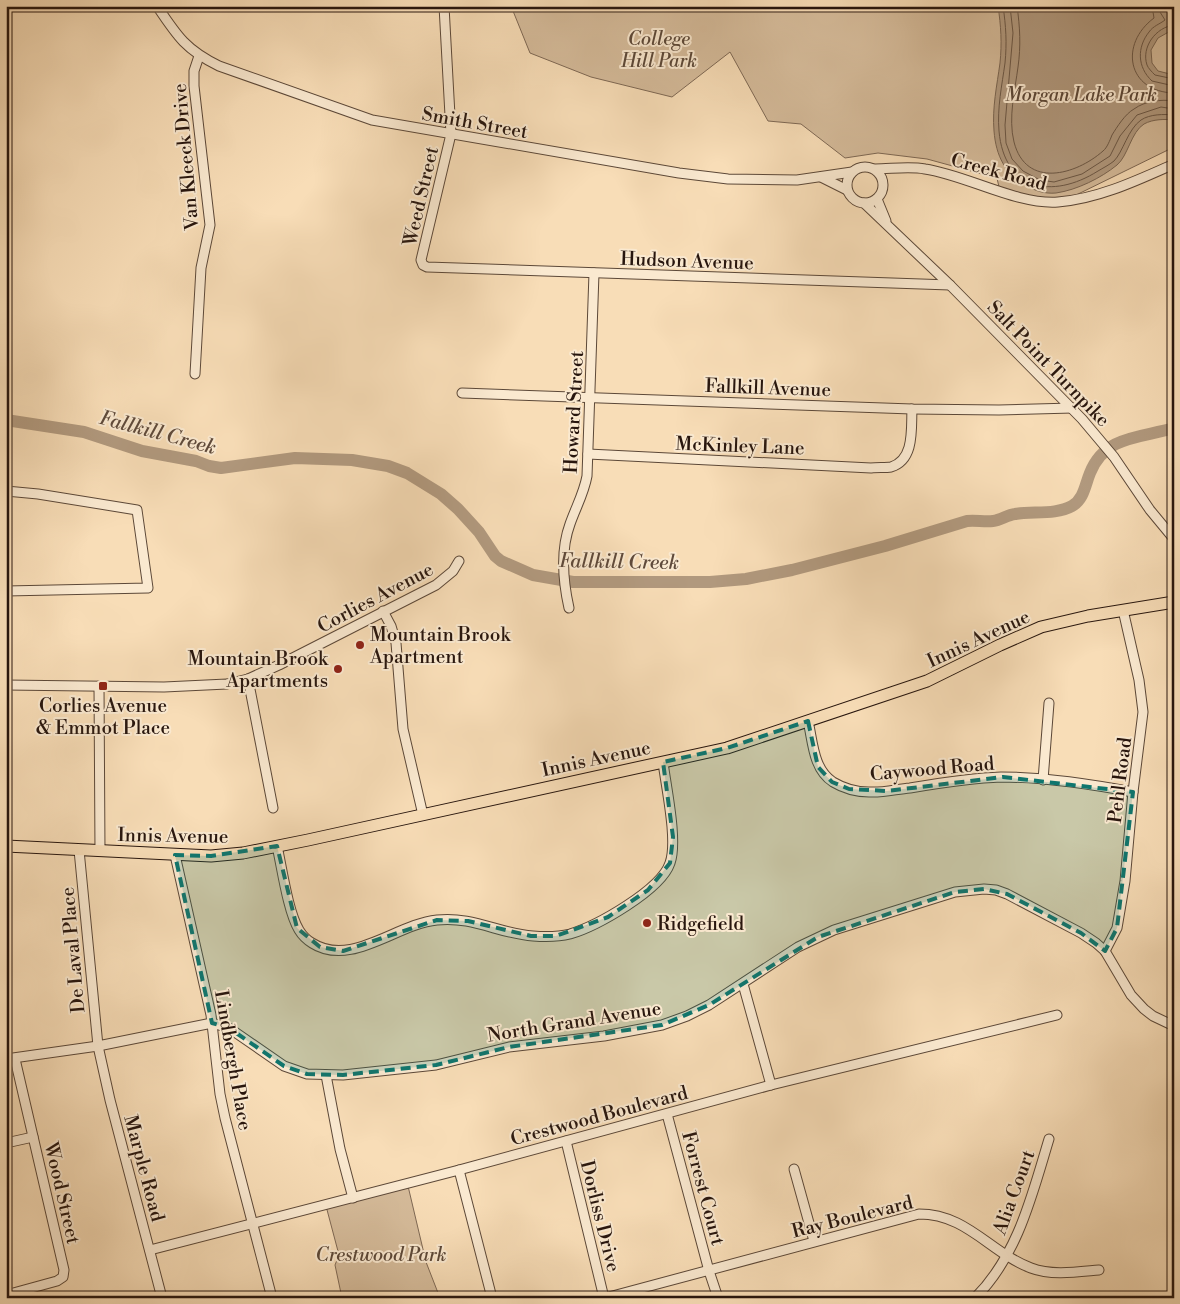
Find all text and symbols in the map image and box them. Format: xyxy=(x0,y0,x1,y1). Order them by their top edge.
park label: College Hill Park xyxy=(620,27,697,73)
street label: Van Kleeck Drive xyxy=(168,82,204,232)
park label: Morgan Lake Park xyxy=(1005,83,1157,107)
street label: Smith Street xyxy=(420,102,530,144)
street label: Weed Street xyxy=(398,144,444,249)
street label: Creek Road xyxy=(948,148,1049,196)
street label: Hudson Avenue xyxy=(620,247,754,275)
street label: Salt Point Turnpike xyxy=(982,295,1115,432)
street label: Howard Street xyxy=(559,350,589,474)
street label: Fallkill Avenue xyxy=(705,374,831,402)
water label: Fallkill Creek xyxy=(96,406,219,461)
street label: McKinley Lane xyxy=(675,432,805,460)
water label: Fallkill Creek xyxy=(559,549,679,576)
street label: Corlies Avenue xyxy=(313,557,438,639)
street label: Innis Avenue xyxy=(923,605,1034,673)
place label: Mountain Brook Apartment xyxy=(369,623,511,669)
marker: Mountain Brook Apartment xyxy=(354,639,366,651)
place label: Mountain Brook Apartments xyxy=(188,647,329,693)
marker: Mountain Brook Apartments xyxy=(332,663,344,675)
marker: Corlies Avenue & Emmot Place xyxy=(97,680,109,692)
place label: Corlies Avenue & Emmot Place xyxy=(36,694,170,740)
street label: Innis Avenue xyxy=(539,736,653,782)
street label: Pehl Road xyxy=(1103,736,1137,824)
street label: Caywood Road xyxy=(869,752,995,786)
street label: Innis Avenue xyxy=(117,823,229,849)
street label: De Laval Place xyxy=(56,886,90,1014)
place label: Ridgefield xyxy=(657,912,744,936)
marker: Ridgefield xyxy=(641,917,653,929)
street label: Lindbergh Place xyxy=(209,988,257,1132)
street label: North Grand Avenue xyxy=(485,996,663,1048)
street label: Crestwood Boulevard xyxy=(508,1081,691,1151)
street label: Marple Road xyxy=(118,1112,170,1224)
street label: Forrest Court xyxy=(676,1129,730,1248)
street label: Wood Street xyxy=(38,1139,85,1247)
street label: Alia Court xyxy=(987,1146,1040,1239)
street label: Dorliss Drive xyxy=(575,1158,625,1275)
street label: Ray Boulevard xyxy=(789,1190,916,1244)
park label: Crestwood Park xyxy=(316,1243,447,1267)

